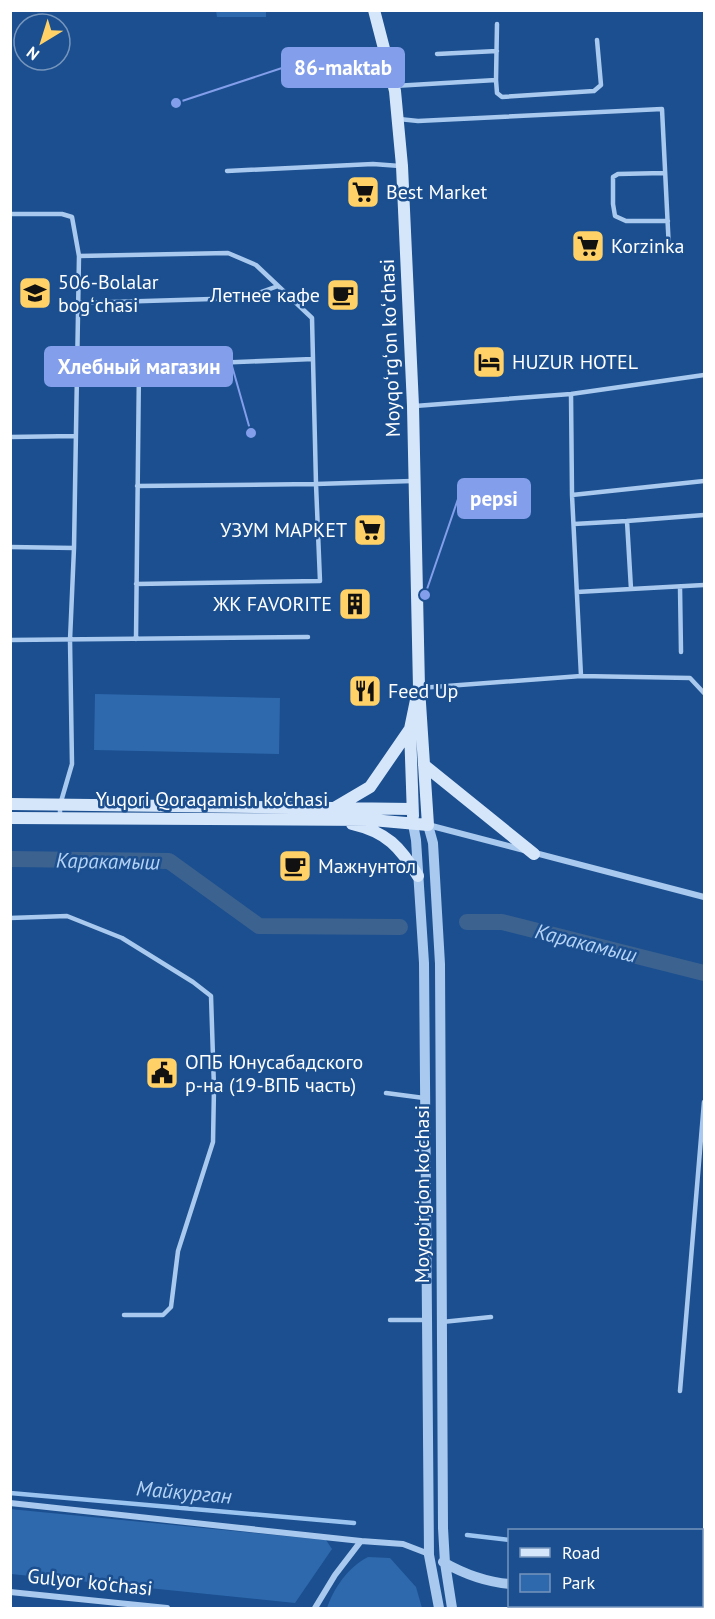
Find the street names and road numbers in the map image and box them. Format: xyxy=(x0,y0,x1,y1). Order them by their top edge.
street label: Moyqoʻrgʻon koʻchasi xyxy=(374,258,406,438)
street label: Yuqori Qoraqamish ko'chasi xyxy=(96,786,328,812)
street label: Moyqoʻrgʻon koʻchasi xyxy=(409,1105,435,1283)
street label: Gulyor ko'chasi xyxy=(26,1562,154,1602)

